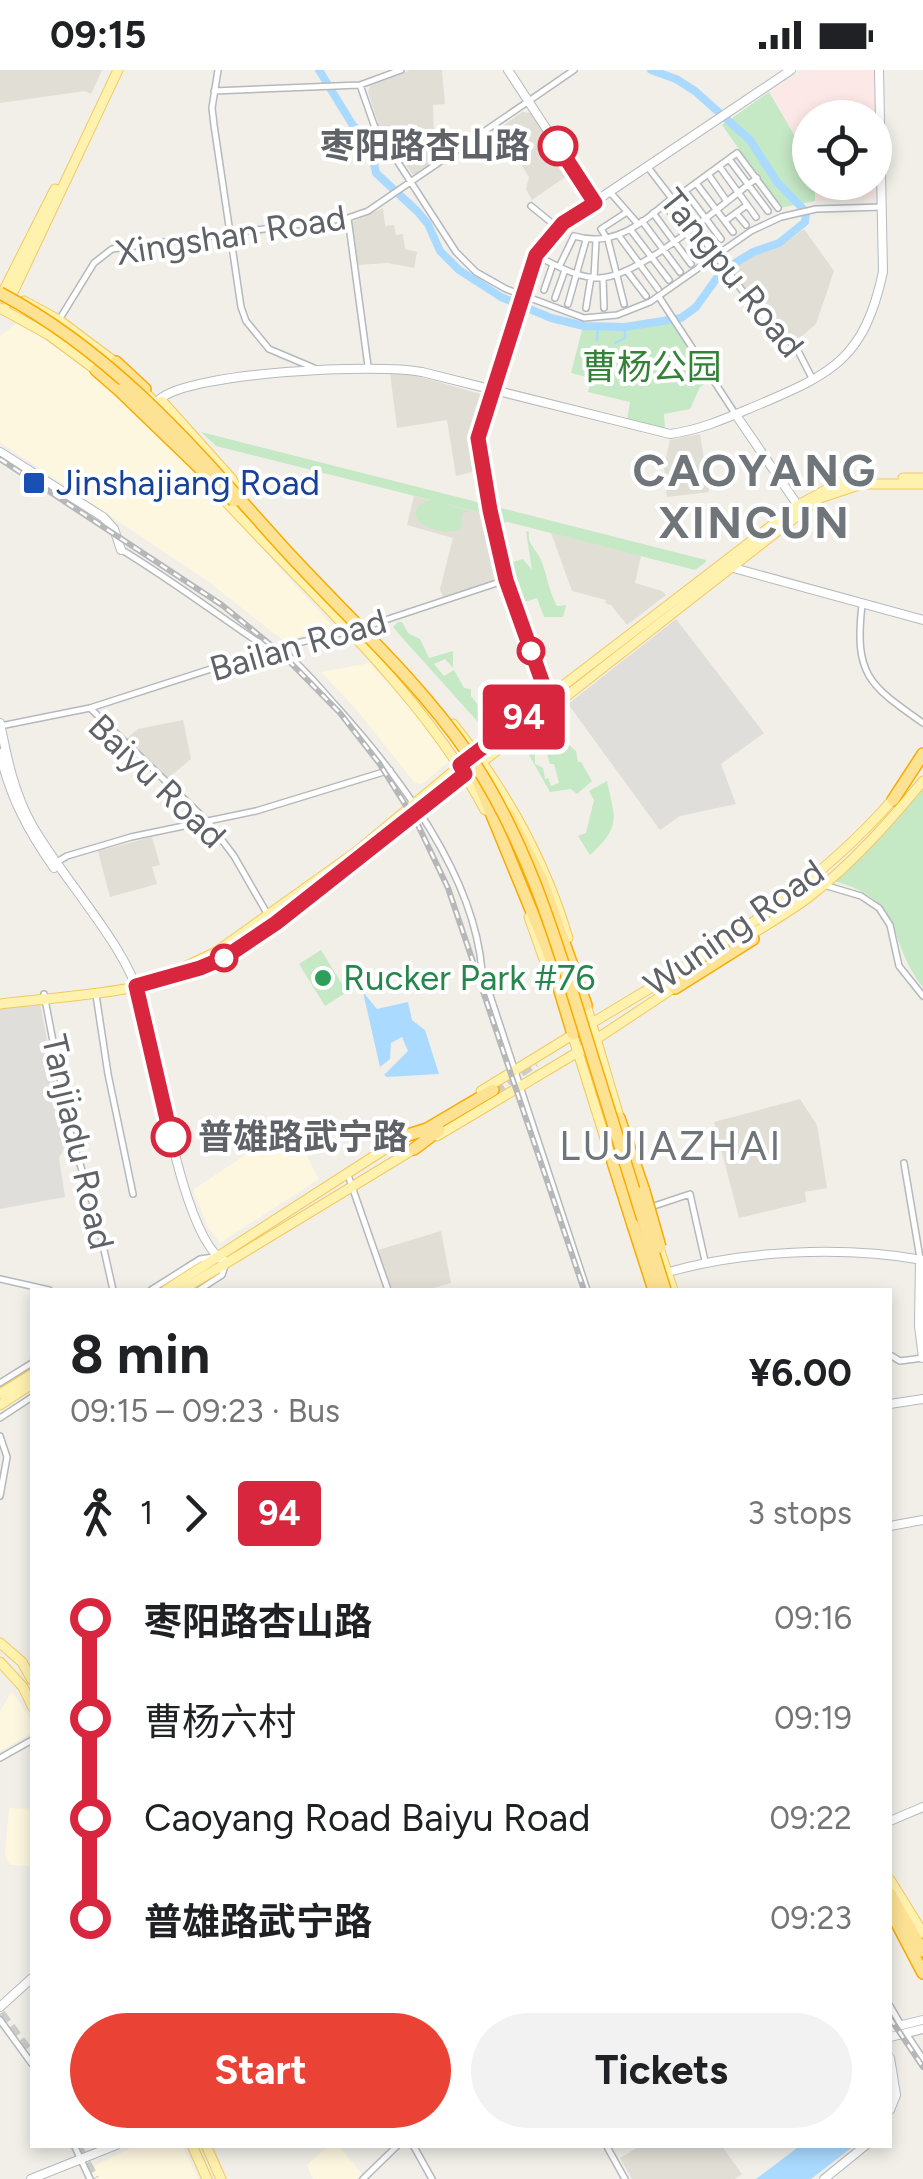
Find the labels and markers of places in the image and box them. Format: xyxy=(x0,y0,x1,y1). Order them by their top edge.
place label: 枣阳路杏山路 xyxy=(320,125,530,167)
marker: 枣阳路杏山路 xyxy=(539,127,577,165)
place label: Jinshajiang Road xyxy=(56,462,320,504)
marker: Jinshajiang Road xyxy=(21,470,47,496)
unlabelled marker xyxy=(518,638,544,664)
unlabelled marker xyxy=(211,945,237,971)
place label: Rucker Park #76 xyxy=(343,957,595,999)
marker: Rucker Park #76 xyxy=(312,967,334,989)
place label: 普雄路武宁路 xyxy=(198,1116,408,1158)
marker: 普雄路武宁路 xyxy=(152,1118,190,1156)

